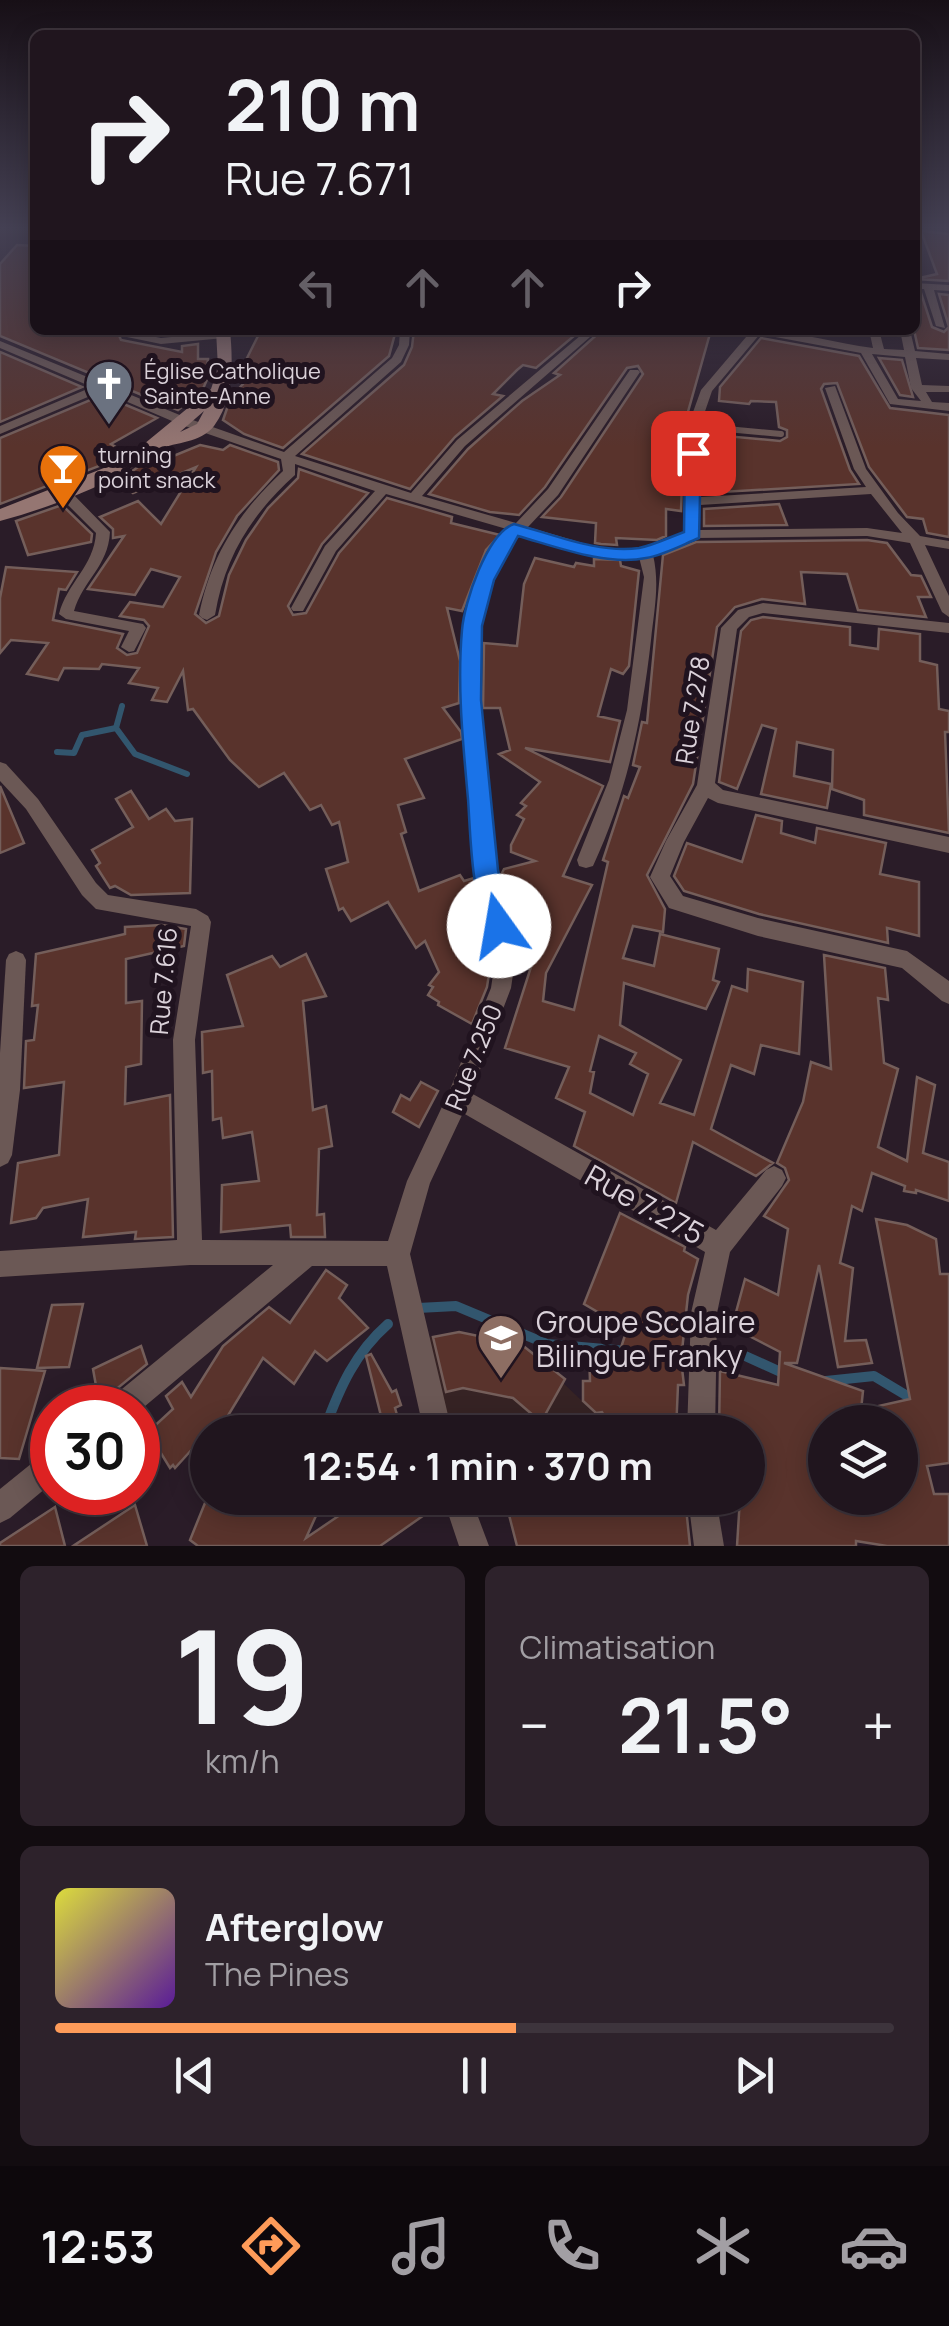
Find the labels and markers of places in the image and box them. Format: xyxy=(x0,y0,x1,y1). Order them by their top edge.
place label: Église Catholique Sainte-Anne xyxy=(144,356,321,411)
church icon: Église Catholique Sainte-Anne xyxy=(83,358,135,426)
pin xyxy=(651,411,736,496)
place label: turning point snack xyxy=(98,440,216,495)
bar icon: turning point snack xyxy=(37,442,89,510)
place label: Groupe Scolaire Bilingue Franky xyxy=(536,1301,756,1376)
school or university icon: Groupe Scolaire Bilingue Franky xyxy=(475,1312,527,1380)

